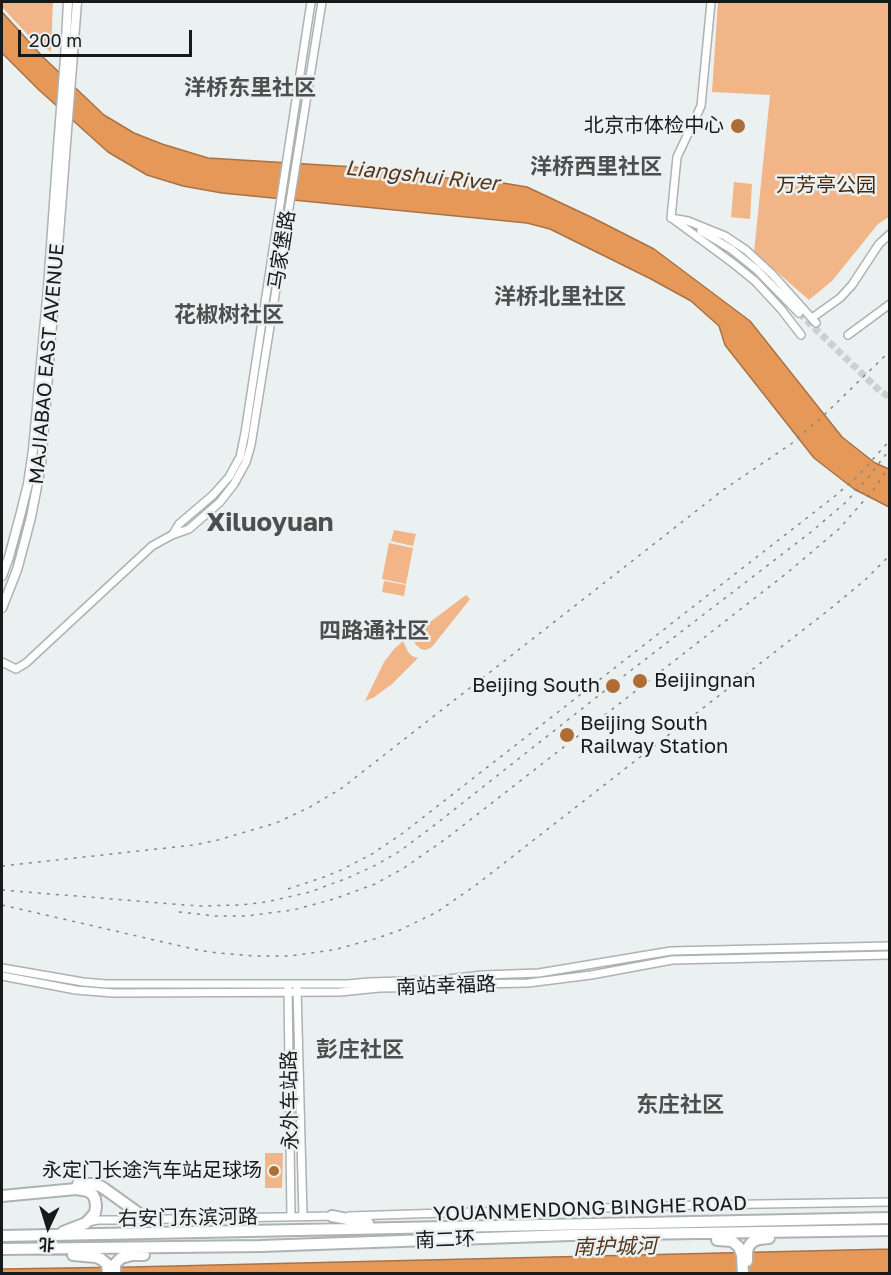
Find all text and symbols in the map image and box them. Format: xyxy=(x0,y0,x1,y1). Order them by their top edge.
scale bar xyxy=(21,18,195,56)
text: 200 m xyxy=(29,29,82,51)
district label: 洋桥东里社区 xyxy=(184,75,316,101)
place label: 北京市体检中心 xyxy=(584,114,724,138)
marker: 北京市体检中心 xyxy=(729,117,747,135)
district label: 洋桥西里社区 xyxy=(530,154,662,180)
water label: Liangshui River xyxy=(344,155,500,197)
park label: 万芳亭公园 xyxy=(776,174,876,198)
street label: 马家堡路 xyxy=(264,209,300,291)
street label: MAJIABAO EAST AVENUE xyxy=(25,242,69,486)
district label: 洋桥北里社区 xyxy=(494,284,626,310)
district label: 花椒树社区 xyxy=(174,302,284,328)
district label: Xiluoyuan xyxy=(207,507,333,539)
district label: 四路通社区 xyxy=(319,618,429,644)
place label: Beijingnan xyxy=(654,669,756,693)
marker: Beijingnan xyxy=(631,672,649,690)
place label: Beijing South xyxy=(472,674,600,698)
marker: Beijing South xyxy=(604,677,622,695)
place label: Beijing South Railway Station xyxy=(580,712,728,759)
marker: Beijing South Railway Station xyxy=(558,726,576,744)
street label: 南站幸福路 xyxy=(396,972,496,1000)
district label: 彭庄社区 xyxy=(316,1037,404,1063)
street label: 永外车站路 xyxy=(277,1050,303,1150)
district label: 东庄社区 xyxy=(636,1092,724,1118)
place label: 永定门长途汽车站足球场 xyxy=(42,1159,262,1183)
marker: 永定门长途汽车站足球场 xyxy=(267,1164,281,1178)
street label: YOUANMENDONG BINGHE ROAD xyxy=(433,1192,747,1226)
north arrow xyxy=(18,1197,78,1257)
street label: 右安门东滨河路 xyxy=(118,1205,258,1231)
street label: 南二环 xyxy=(415,1227,475,1253)
text: 北 xyxy=(38,1234,55,1255)
water label: 南护城河 xyxy=(573,1234,657,1260)

